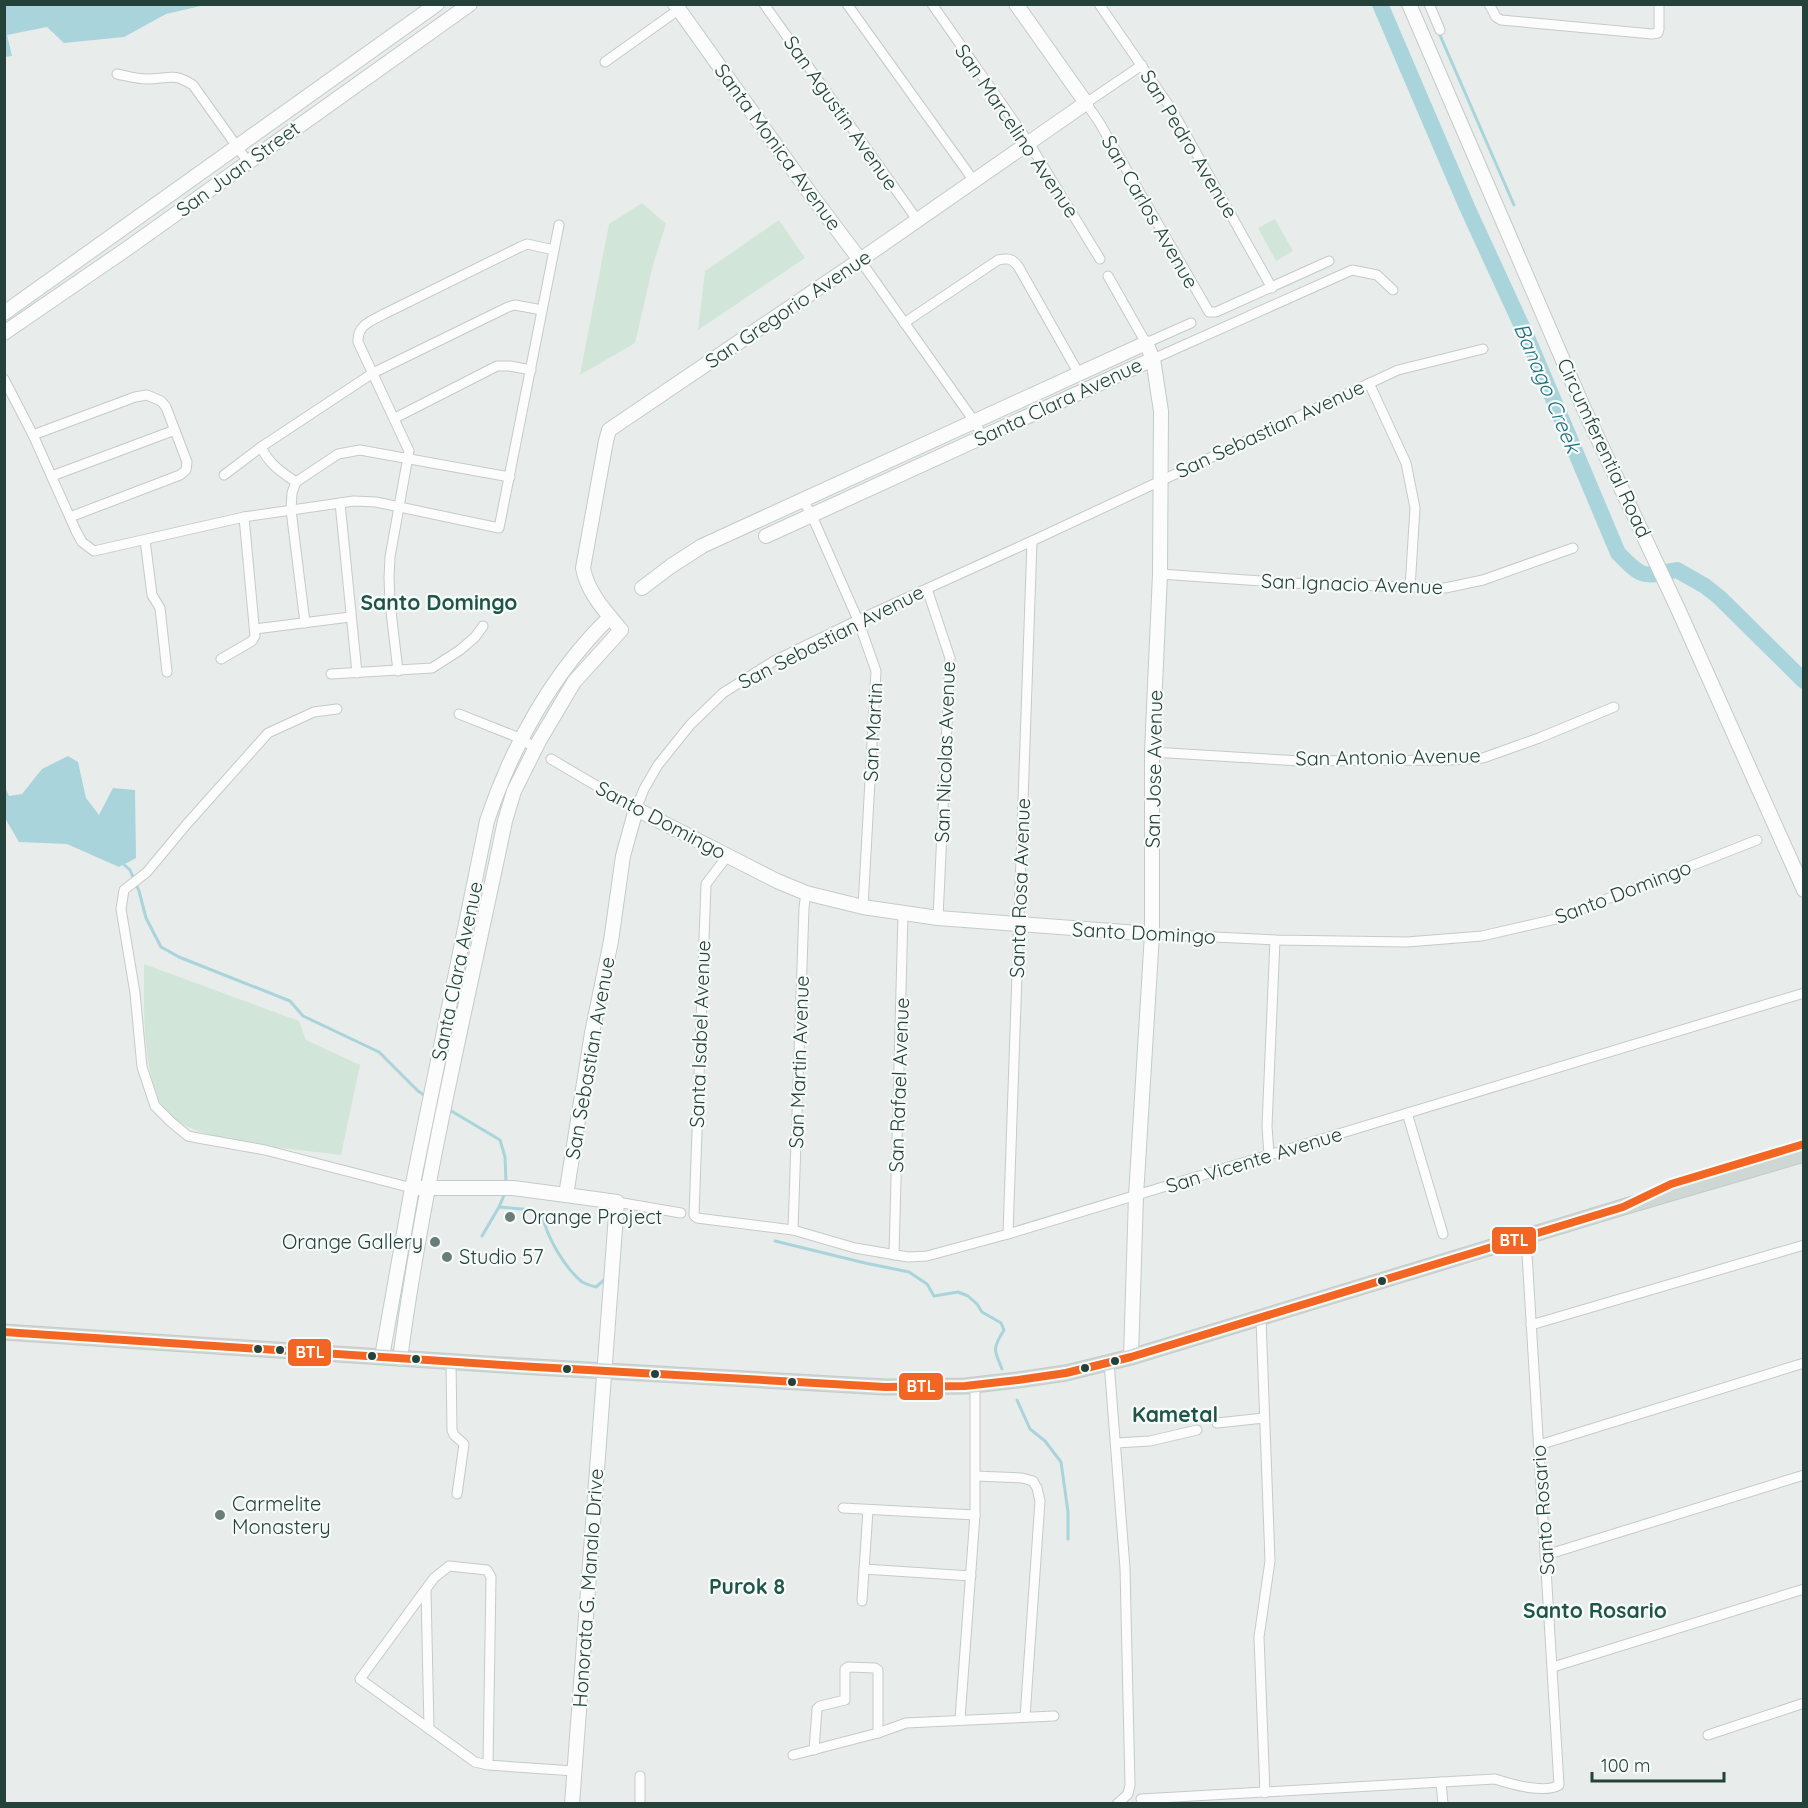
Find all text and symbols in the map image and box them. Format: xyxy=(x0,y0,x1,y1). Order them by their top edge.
street label: San Agustin Avenue xyxy=(779,31,904,195)
street label: San Marcelino Avenue xyxy=(950,39,1085,222)
street label: Santa Monica Avenue xyxy=(709,58,847,235)
street label: San Pedro Avenue xyxy=(1135,65,1244,222)
street label: San Juan Street xyxy=(171,115,305,222)
street label: San Carlos Avenue xyxy=(1096,131,1205,293)
street label: San Gregorio Avenue xyxy=(700,244,875,373)
water label: Banago Creek xyxy=(1509,319,1588,458)
street label: Santa Clara Avenue xyxy=(970,352,1146,451)
street label: Circumferential Road xyxy=(1552,354,1657,542)
street label: San Sebastian Avenue xyxy=(1172,374,1368,483)
street label: San Ignacio Avenue xyxy=(1261,568,1443,599)
street label: San Sebastian Avenue xyxy=(734,579,928,694)
district label: Santo Domingo xyxy=(361,589,517,615)
street label: San Nicolas Avenue xyxy=(929,661,960,843)
street label: San Martin xyxy=(857,682,888,782)
street label: San Jose Avenue xyxy=(1140,690,1167,848)
street label: San Antonio Avenue xyxy=(1295,742,1481,771)
street label: Santo Domingo xyxy=(592,775,731,864)
street label: Santa Rosa Avenue xyxy=(1004,798,1035,978)
street label: Santo Domingo xyxy=(1551,854,1695,929)
street label: Santa Clara Avenue xyxy=(425,879,488,1063)
street label: Santo Domingo xyxy=(1071,916,1217,949)
street label: Santa Isabel Avenue xyxy=(684,940,715,1128)
street label: San Sebastian Avenue xyxy=(559,955,620,1161)
street label: San Martin Avenue xyxy=(783,975,814,1149)
street label: San Rafael Avenue xyxy=(883,997,914,1173)
street label: San Vicente Avenue xyxy=(1163,1121,1345,1198)
place label: Orange Project xyxy=(522,1204,663,1229)
marker: Orange Project xyxy=(503,1210,517,1224)
line badge: BTL xyxy=(1491,1226,1537,1255)
place label: Orange Gallery xyxy=(282,1229,423,1254)
text: BTL xyxy=(1499,1230,1529,1250)
marker: Orange Gallery xyxy=(428,1235,442,1249)
place label: Studio 57 xyxy=(459,1244,544,1269)
marker: Studio 57 xyxy=(440,1250,454,1264)
unlabelled marker xyxy=(1376,1275,1388,1287)
line badge: BTL xyxy=(287,1338,332,1367)
text: BTL xyxy=(295,1342,325,1362)
unlabelled marker xyxy=(252,1343,264,1355)
unlabelled marker xyxy=(274,1344,286,1356)
unlabelled marker xyxy=(366,1350,378,1362)
unlabelled marker xyxy=(410,1353,422,1365)
unlabelled marker xyxy=(1109,1355,1121,1367)
unlabelled marker xyxy=(1079,1362,1091,1374)
unlabelled marker xyxy=(561,1363,573,1375)
unlabelled marker xyxy=(649,1368,661,1380)
line badge: BTL xyxy=(898,1372,944,1401)
unlabelled marker xyxy=(786,1376,798,1388)
text: BTL xyxy=(906,1376,936,1396)
district label: Kametal xyxy=(1132,1401,1218,1427)
street label: Santo Rosario xyxy=(1525,1444,1560,1576)
street label: Honorata G. Manalo Drive xyxy=(567,1468,608,1708)
place label: Carmelite Monastery xyxy=(232,1491,331,1539)
marker: Carmelite Monastery xyxy=(213,1508,227,1522)
district label: Purok 8 xyxy=(709,1573,785,1599)
district label: Santo Rosario xyxy=(1523,1597,1667,1623)
scale bar xyxy=(1592,1745,1724,1783)
text: 100 m xyxy=(1601,1754,1650,1777)

